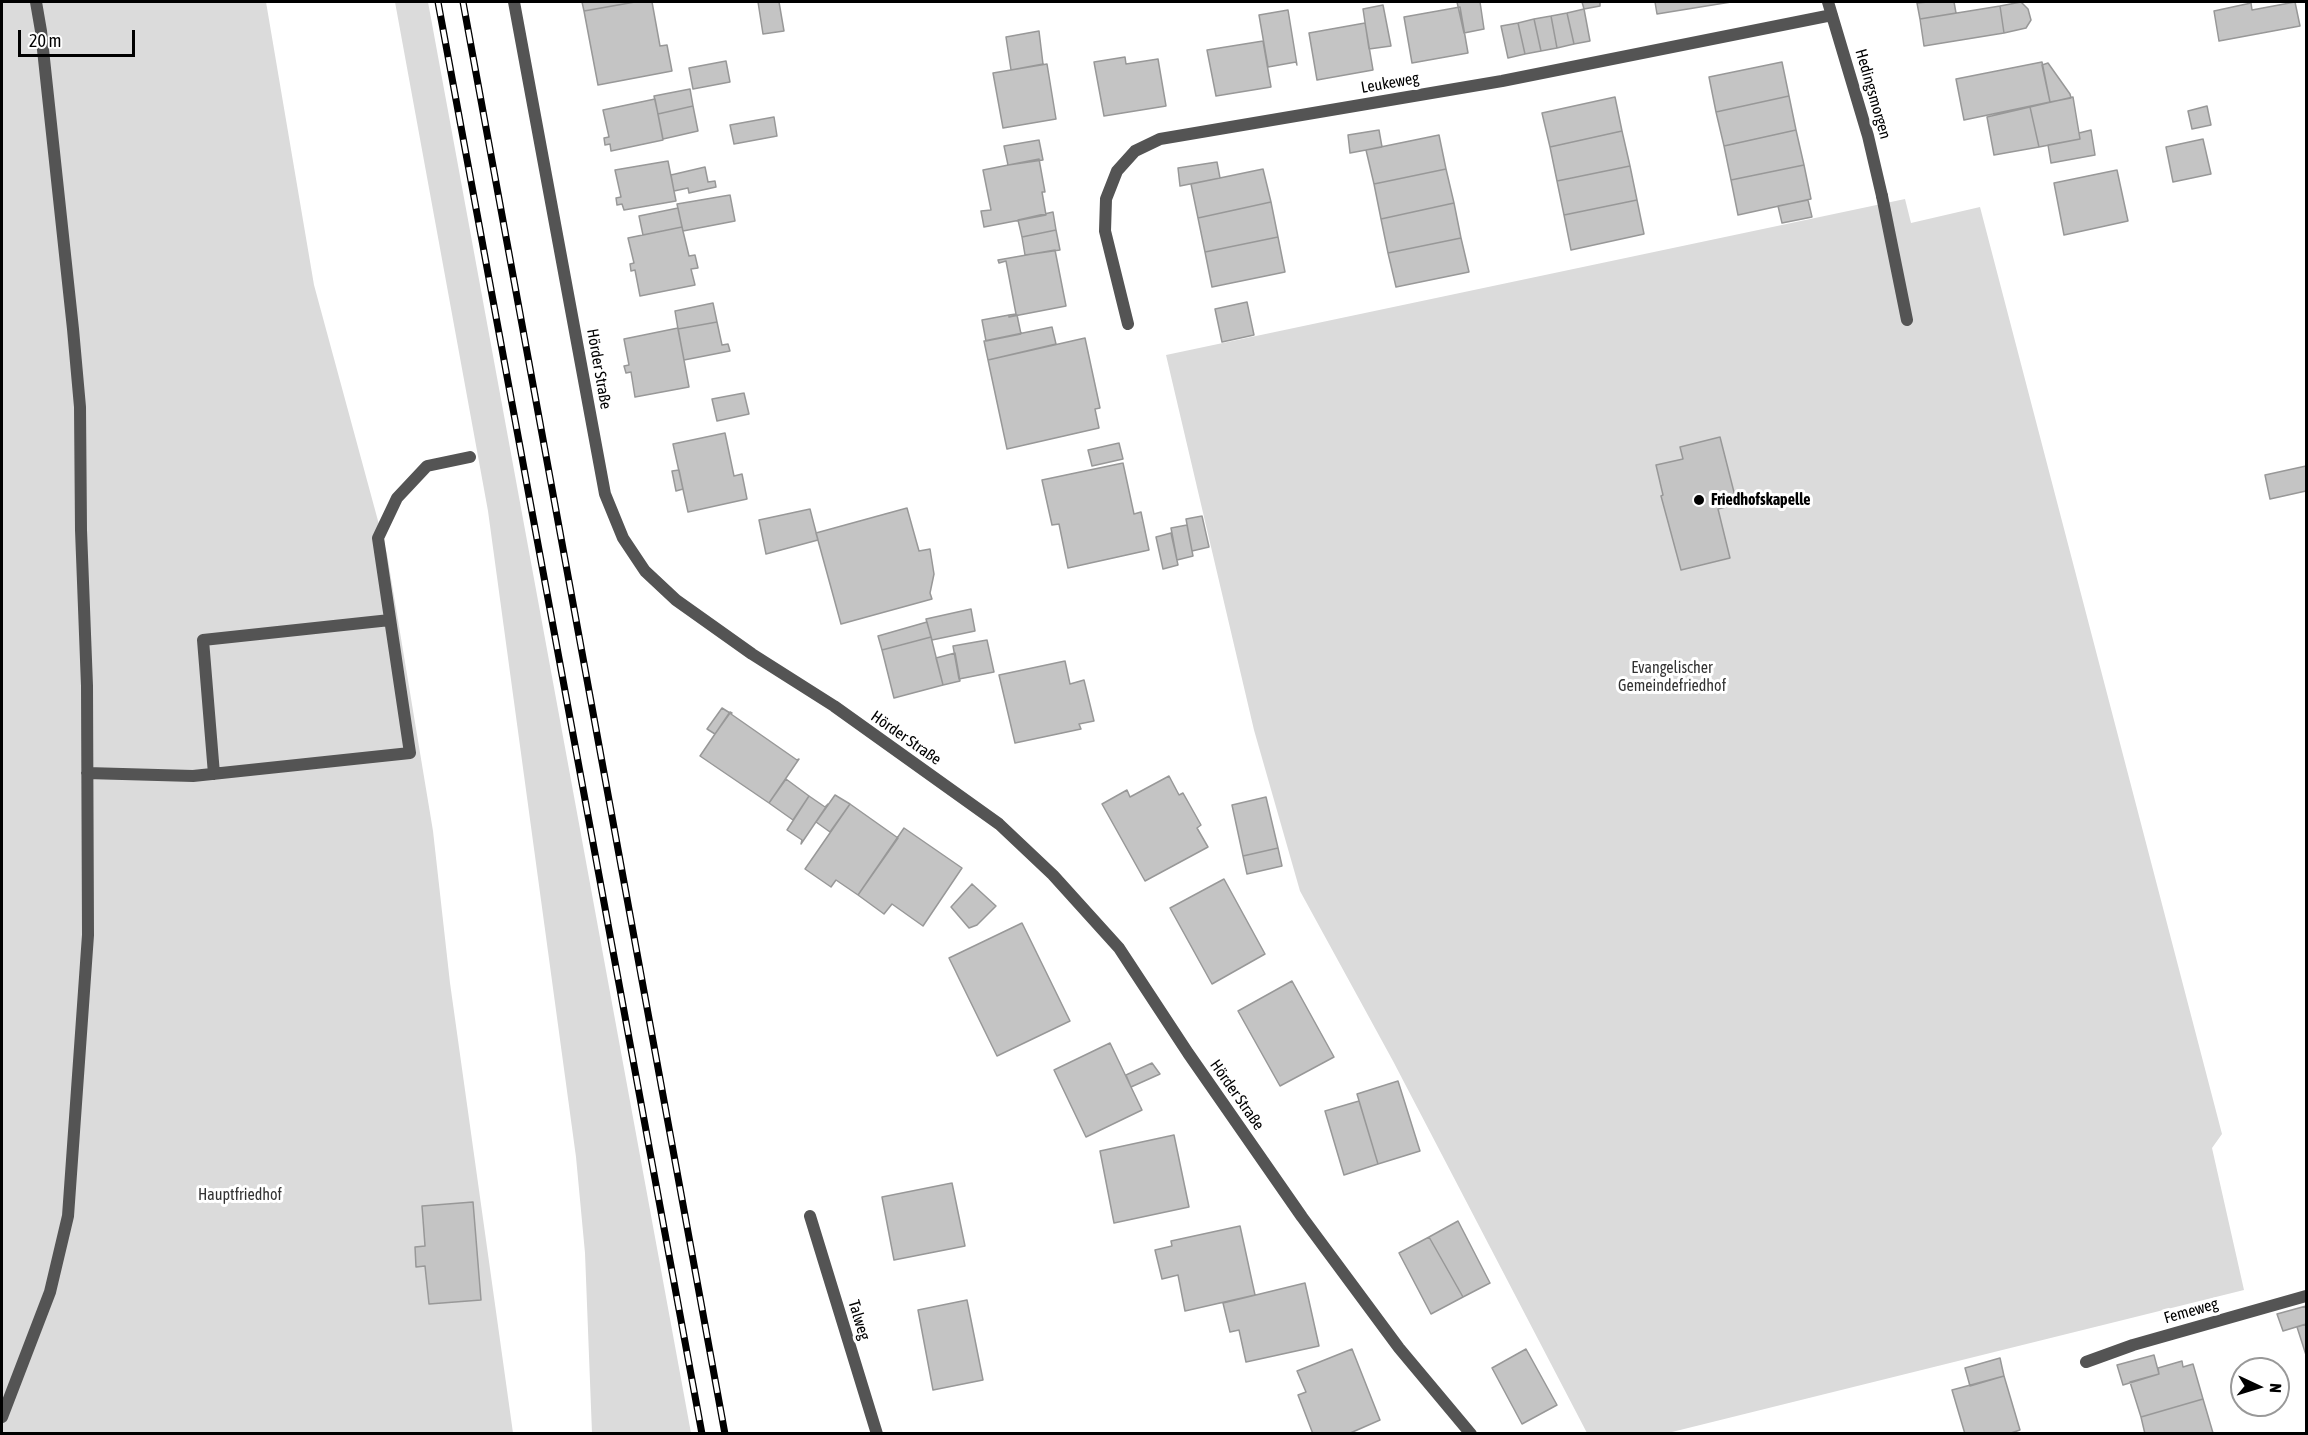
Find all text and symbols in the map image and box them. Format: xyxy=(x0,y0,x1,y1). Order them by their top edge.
scale bar xyxy=(21,18,138,56)
text: 20 m xyxy=(29,30,61,51)
street label: Hedingsmorgen xyxy=(1851,47,1895,141)
street label: Leukeweg xyxy=(1360,68,1420,98)
street label: Hörder Straße xyxy=(582,327,616,411)
place label: Friedhofskapelle xyxy=(1711,490,1811,510)
marker: Friedhofskapelle xyxy=(1692,493,1706,507)
park label: Evangelischer Gemeindefriedhof xyxy=(1618,658,1726,696)
street label: Hörder Straße xyxy=(867,707,945,769)
street label: Hörder Straße xyxy=(1206,1056,1268,1134)
park label: Hauptfriedhof xyxy=(198,1185,282,1205)
street label: Femeweg xyxy=(2162,1294,2220,1328)
street label: Talweg xyxy=(844,1298,874,1342)
north arrow xyxy=(2230,1357,2290,1417)
text: N xyxy=(2267,1383,2285,1393)

